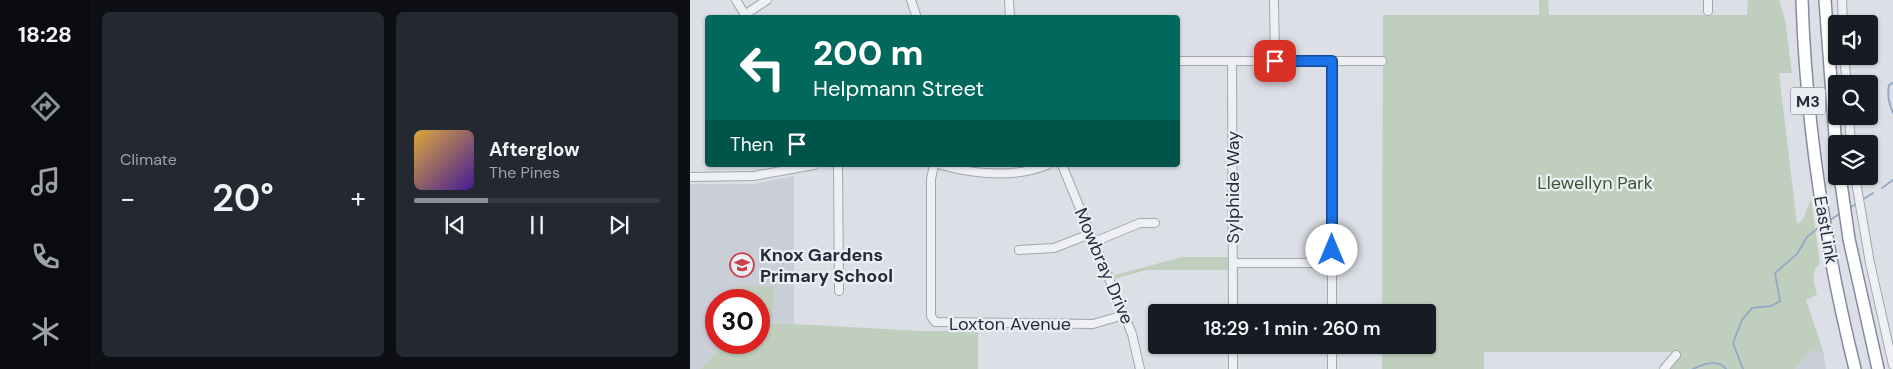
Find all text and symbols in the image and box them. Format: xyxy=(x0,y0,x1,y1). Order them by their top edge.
map controls xyxy=(1828,15,1878,185)
button: sound xyxy=(1828,15,1878,65)
text: 18:28 xyxy=(18,20,72,49)
text: 200 m xyxy=(813,30,924,76)
icon: left xyxy=(730,35,795,100)
pin xyxy=(1254,40,1296,82)
icon: arrive xyxy=(1261,47,1289,75)
text: Helpmann Street xyxy=(813,74,984,103)
button: search xyxy=(1828,75,1878,125)
road number: M3 xyxy=(1790,88,1826,114)
icon: directions xyxy=(28,89,63,124)
icon: arrive xyxy=(783,130,811,158)
street label: Sylphide Way xyxy=(1221,131,1245,243)
text: Then xyxy=(730,132,773,157)
button: layers xyxy=(1828,135,1878,185)
text: Afterglow xyxy=(489,137,580,162)
text: Climate xyxy=(120,149,177,170)
text: The Pines xyxy=(489,162,560,183)
icon: music xyxy=(28,164,63,199)
park label: Llewellyn Park xyxy=(1537,171,1653,195)
text: 20° xyxy=(212,173,274,223)
text: − xyxy=(120,180,135,217)
text: + xyxy=(351,180,366,217)
street label: EastLink xyxy=(1808,194,1844,266)
street label: Mowbray Drive xyxy=(1069,204,1139,328)
icon: previous xyxy=(441,211,469,239)
icon: pause xyxy=(523,211,551,239)
icon: next xyxy=(605,211,633,239)
position arrow xyxy=(1305,223,1357,275)
icon: phone xyxy=(28,239,63,274)
place label: Knox Gardens Primary School xyxy=(760,243,893,288)
school or university icon: Knox Gardens Primary School xyxy=(729,252,755,278)
speed limit sign: 30 xyxy=(705,289,770,354)
street label: Loxton Avenue xyxy=(949,312,1071,336)
icon: climate xyxy=(28,314,63,349)
text: 18:29 · 1 min · 260 m xyxy=(1203,316,1381,341)

